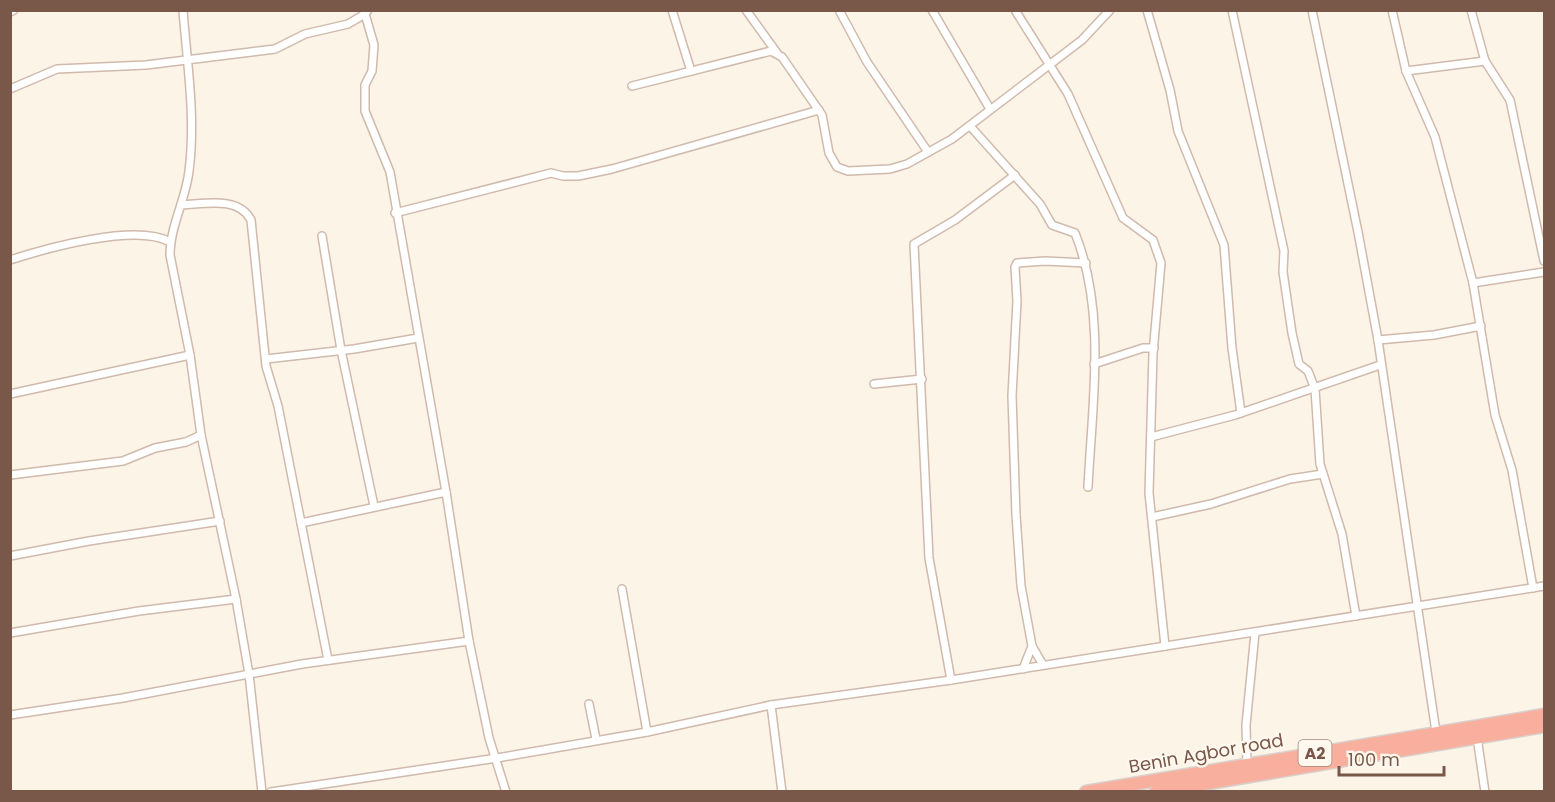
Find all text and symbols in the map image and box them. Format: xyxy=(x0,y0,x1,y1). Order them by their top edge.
street label: Benin Agbor road xyxy=(1127,727,1285,779)
scale bar xyxy=(1339,739,1444,777)
road number: A2 xyxy=(1298,740,1332,766)
text: 100 m xyxy=(1348,747,1400,772)

